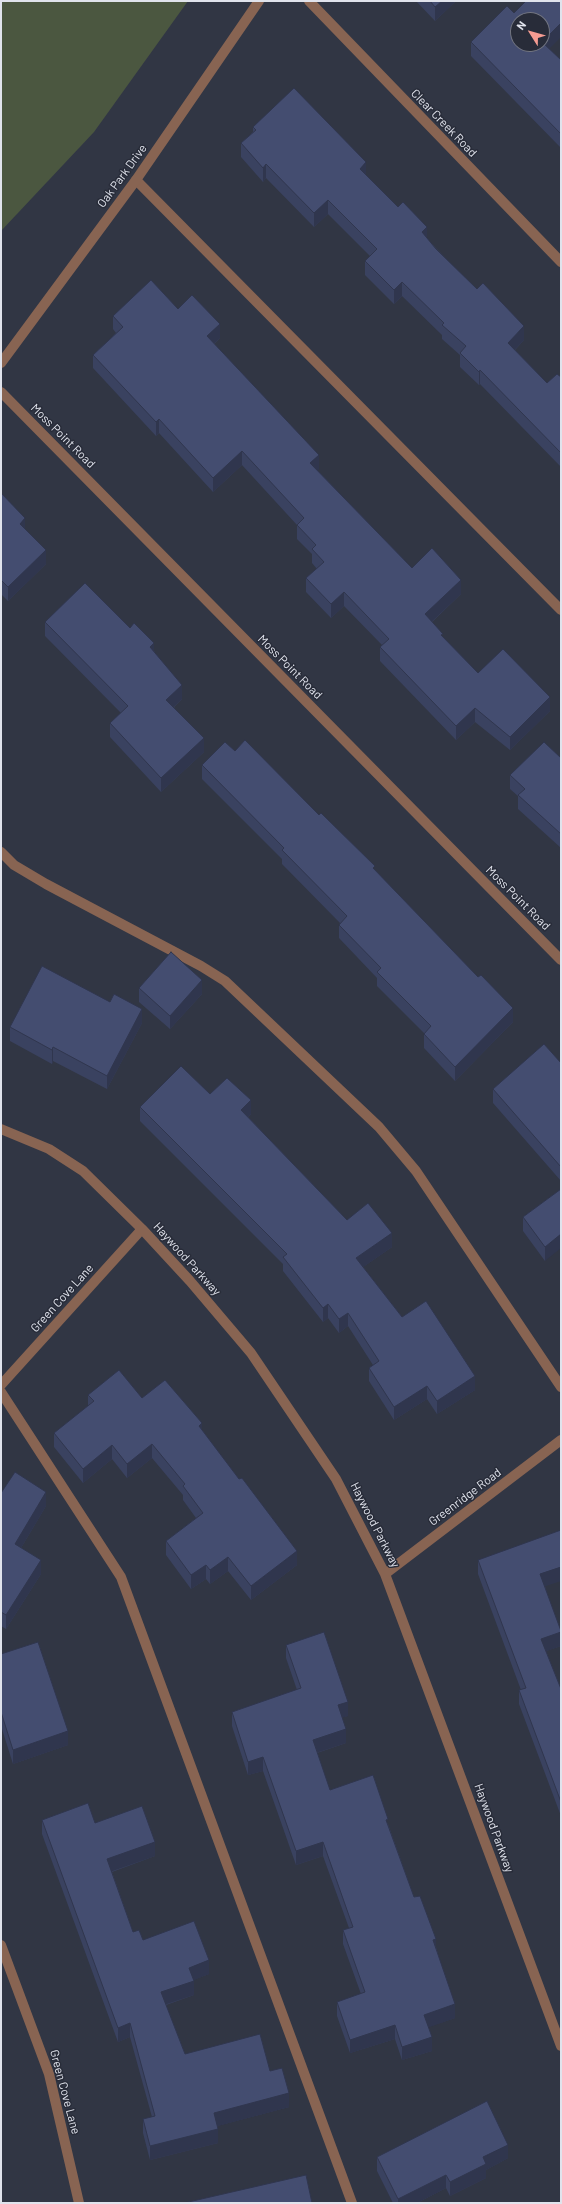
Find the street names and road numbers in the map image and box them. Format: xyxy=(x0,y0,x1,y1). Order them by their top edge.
street label: Clear Creek Road xyxy=(408,86,480,160)
street label: Oak Park Drive xyxy=(94,142,150,210)
street label: Moss Point Road xyxy=(28,401,98,471)
street label: Moss Point Road xyxy=(255,632,325,702)
street label: Moss Point Road xyxy=(483,863,553,933)
street label: Haywood Parkway xyxy=(150,1219,224,1299)
street label: Green Cove Lane xyxy=(28,1261,96,1335)
street label: Greenridge Road xyxy=(426,1465,504,1529)
street label: Haywood Parkway xyxy=(347,1480,403,1570)
street label: Haywood Parkway xyxy=(471,1782,517,1874)
street label: Green Cove Lane xyxy=(47,2048,83,2136)

